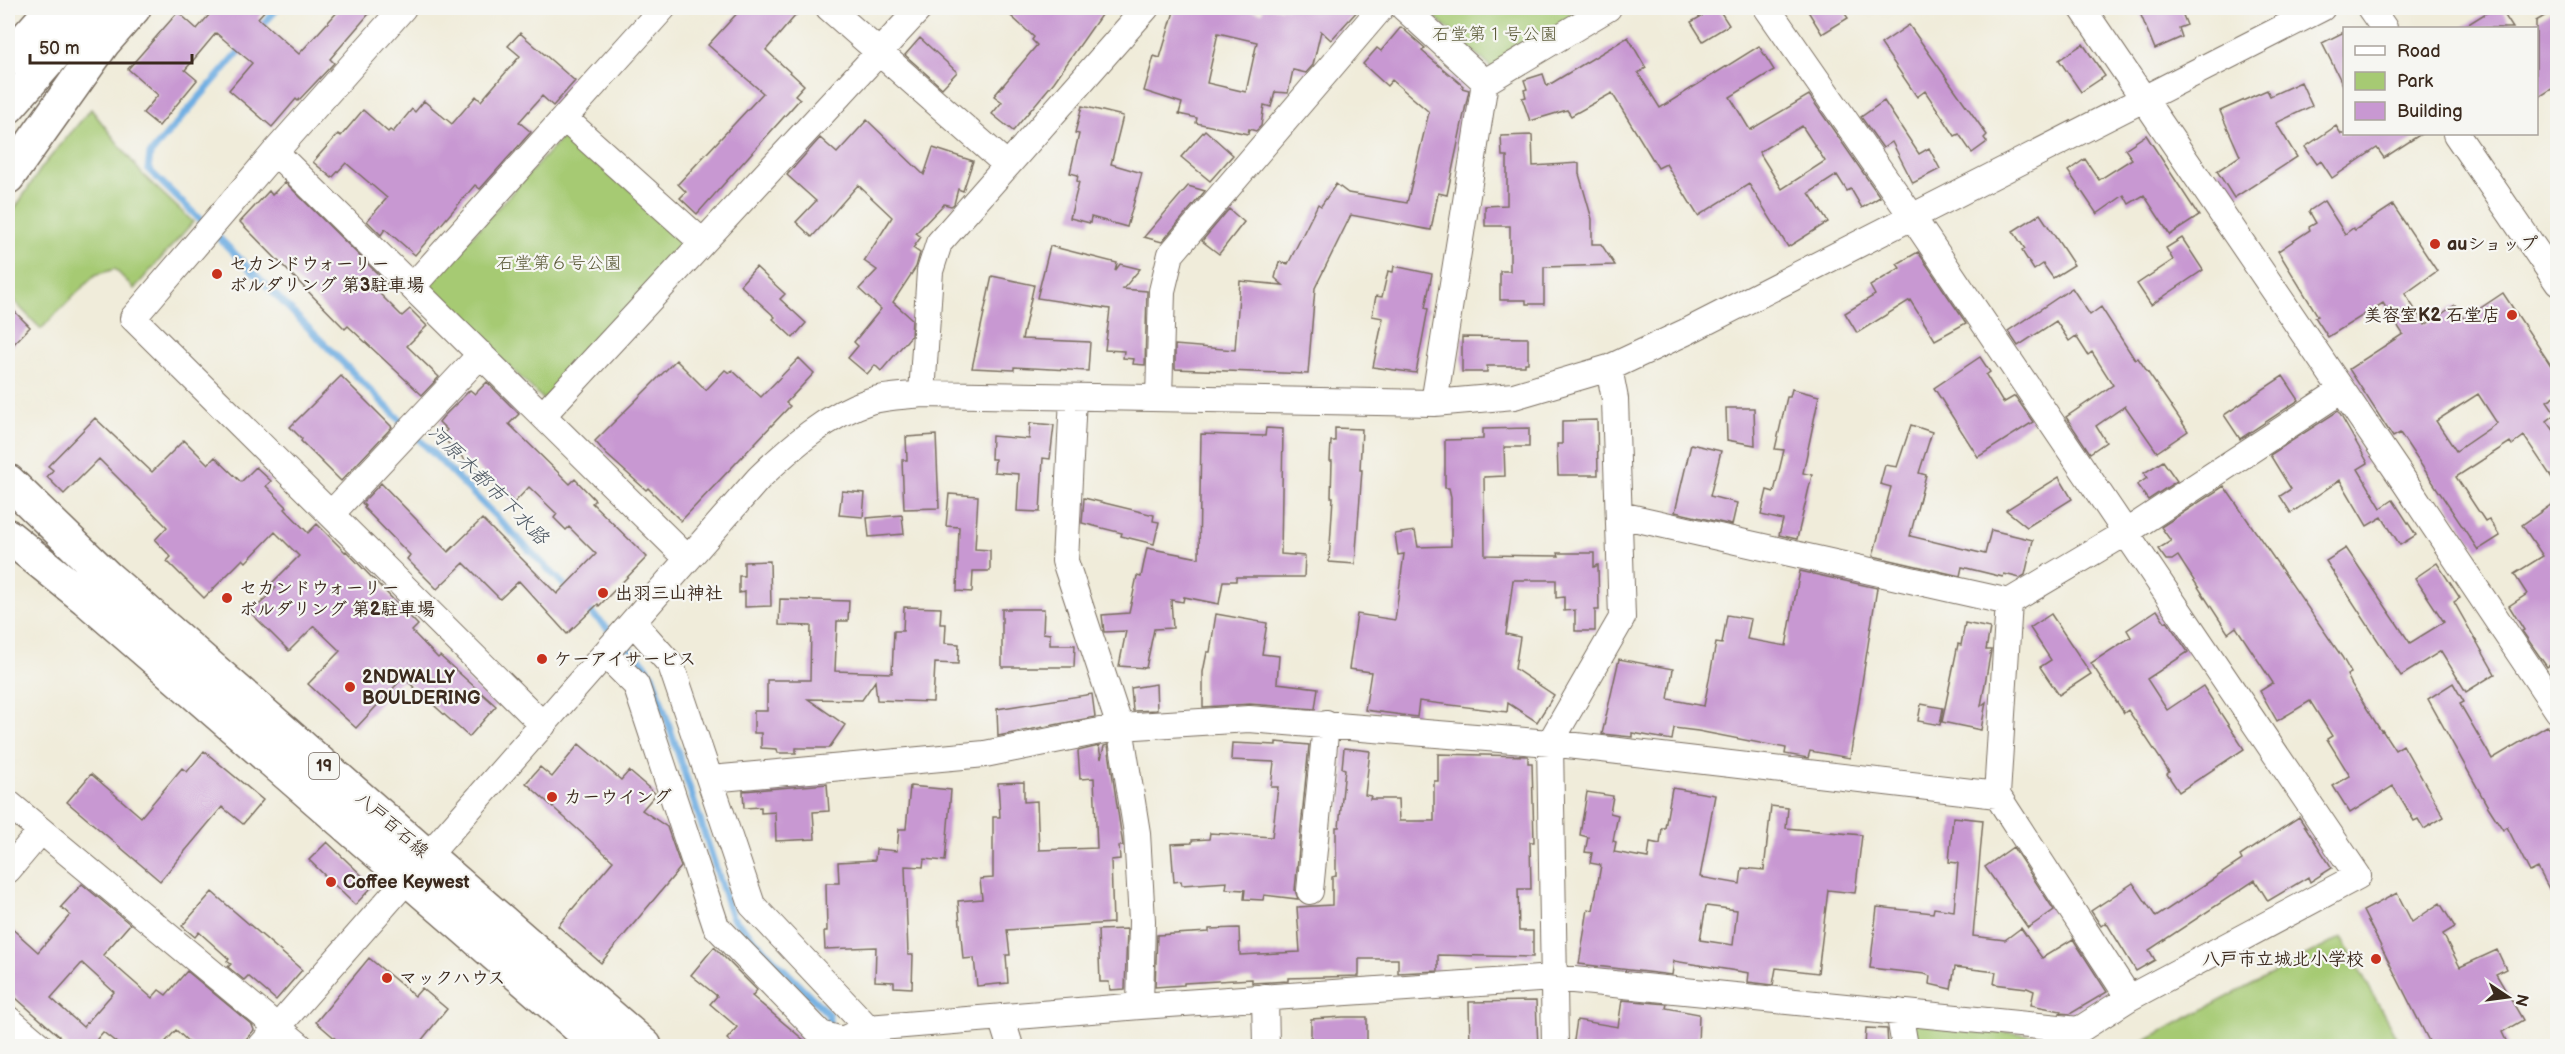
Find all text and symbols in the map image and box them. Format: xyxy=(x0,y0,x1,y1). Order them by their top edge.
park label: 石堂第１号公園 xyxy=(1432,24,1558,45)
scale bar xyxy=(30,27,192,65)
legend xyxy=(2343,27,2538,135)
text: 50 m xyxy=(39,38,80,59)
text: Road xyxy=(2397,41,2441,62)
text: Park xyxy=(2397,71,2433,92)
text: Building xyxy=(2397,101,2463,122)
place label: auショップ xyxy=(2447,234,2538,255)
marker: auショップ xyxy=(2428,237,2442,251)
park label: 石堂第６号公園 xyxy=(496,253,622,274)
place label: セカンドウォーリー ボルダリング 第3駐車場 xyxy=(229,254,424,296)
marker: セカンドウォーリー ボルダリング 第3駐車場 xyxy=(210,267,224,281)
place label: 美容室K2 石堂店 xyxy=(2364,305,2500,326)
marker: 美容室K2 石堂店 xyxy=(2505,308,2519,322)
water label: 河原木都市下水路 xyxy=(423,420,554,551)
place label: セカンドウォーリー ボルダリング 第2駐車場 xyxy=(239,578,435,620)
place label: 出羽三山神社 xyxy=(615,583,723,604)
marker: 出羽三山神社 xyxy=(596,586,610,600)
marker: セカンドウォーリー ボルダリング 第2駐車場 xyxy=(220,591,234,605)
place label: ケーアイサービス xyxy=(554,649,696,670)
marker: ケーアイサービス xyxy=(535,652,549,666)
place label: 2NDWALLY BOULDERING xyxy=(362,667,481,709)
marker: 2NDWALLY BOULDERING xyxy=(343,680,357,694)
road number: 19 xyxy=(309,753,339,779)
place label: カーウイング xyxy=(564,787,672,808)
street label: 八戸百石線 xyxy=(351,788,433,862)
marker: カーウイング xyxy=(545,790,559,804)
place label: Coffee Keywest xyxy=(343,872,470,893)
marker: Coffee Keywest xyxy=(324,875,338,889)
place label: 八戸市立城北小学校 xyxy=(2202,949,2364,970)
marker: 八戸市立城北小学校 xyxy=(2369,952,2383,966)
north arrow xyxy=(2478,967,2538,1027)
place label: マックハウス xyxy=(399,968,506,989)
marker: マックハウス xyxy=(380,971,394,985)
text: N xyxy=(2511,992,2532,1008)

